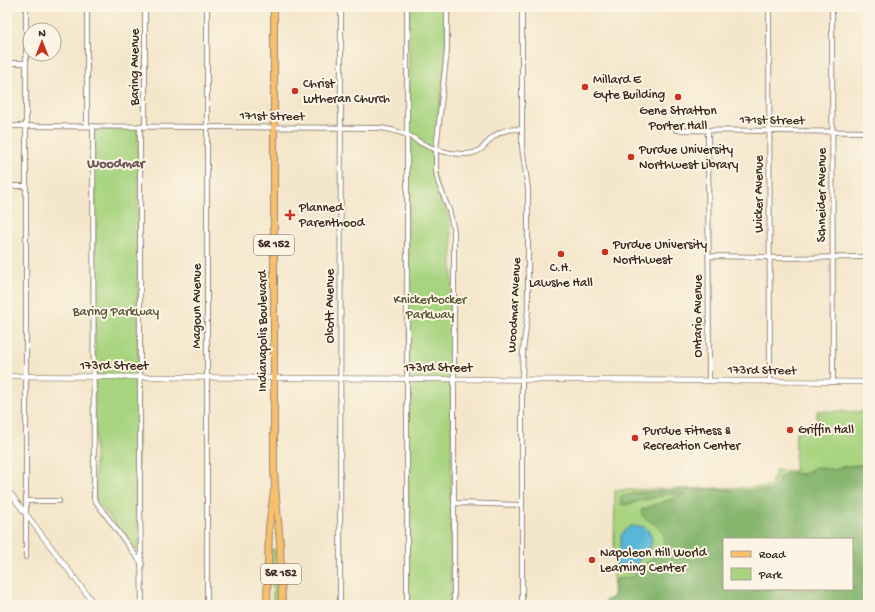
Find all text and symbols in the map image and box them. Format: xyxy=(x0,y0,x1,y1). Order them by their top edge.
north arrow xyxy=(22,22,62,62)
text: N xyxy=(38,28,46,40)
street label: Baring Avenue xyxy=(128,28,143,107)
place label: Millard E Gyte Building xyxy=(593,73,665,103)
place label: Christ Lutheran Church xyxy=(303,77,390,107)
marker: Millard E Gyte Building xyxy=(580,82,590,92)
marker: Christ Lutheran Church xyxy=(290,86,300,96)
marker: Gene Stratton Porter Hall xyxy=(673,92,683,102)
place label: Gene Stratton Porter Hall xyxy=(639,104,718,134)
street label: 171st Street xyxy=(238,109,306,125)
street label: 171st Street xyxy=(738,113,806,129)
place label: Purdue University Northwest Library xyxy=(638,143,739,173)
street label: Schneider Avenue xyxy=(815,148,830,242)
marker: Purdue University Northwest Library xyxy=(626,152,636,162)
street label: Wicker Avenue xyxy=(752,155,767,233)
district label: Woodmar xyxy=(86,156,147,173)
place label: Planned Parenthood xyxy=(298,201,366,231)
marker: Planned Parenthood xyxy=(284,209,296,221)
road number: SR 152 xyxy=(254,235,294,255)
place label: Purdue University Northwest xyxy=(612,238,708,268)
marker: Purdue University Northwest xyxy=(600,247,610,257)
marker: C.H. Lawshe Hall xyxy=(556,249,566,259)
street label: Woodmar Avenue xyxy=(505,257,525,353)
place label: C.H. Lawshe Hall xyxy=(529,261,593,291)
street label: Magoun Avenue xyxy=(190,263,205,348)
street label: Olcott Avenue xyxy=(323,268,338,343)
street label: Indianapolis Boulevard xyxy=(256,269,271,392)
street label: Ontario Avenue xyxy=(691,274,706,357)
park label: Knickerbocker Parkway xyxy=(394,293,468,323)
park label: Baring Parkway xyxy=(72,305,160,320)
street label: 173rd Street xyxy=(79,359,150,374)
street label: 173rd Street xyxy=(403,361,474,376)
street label: 173rd Street xyxy=(727,363,798,379)
place label: Griffin Hall xyxy=(798,423,854,438)
place label: Purdue Fitness & Recreation Center xyxy=(642,424,742,454)
marker: Griffin Hall xyxy=(785,425,795,435)
marker: Purdue Fitness & Recreation Center xyxy=(630,433,640,443)
legend xyxy=(723,538,853,590)
place label: Napoleon Hill World Learning Center xyxy=(600,546,708,576)
text: Road xyxy=(759,549,786,563)
marker: Napoleon Hill World Learning Center xyxy=(587,555,597,565)
road number: SR 152 xyxy=(261,564,301,584)
text: Park xyxy=(758,569,784,583)

